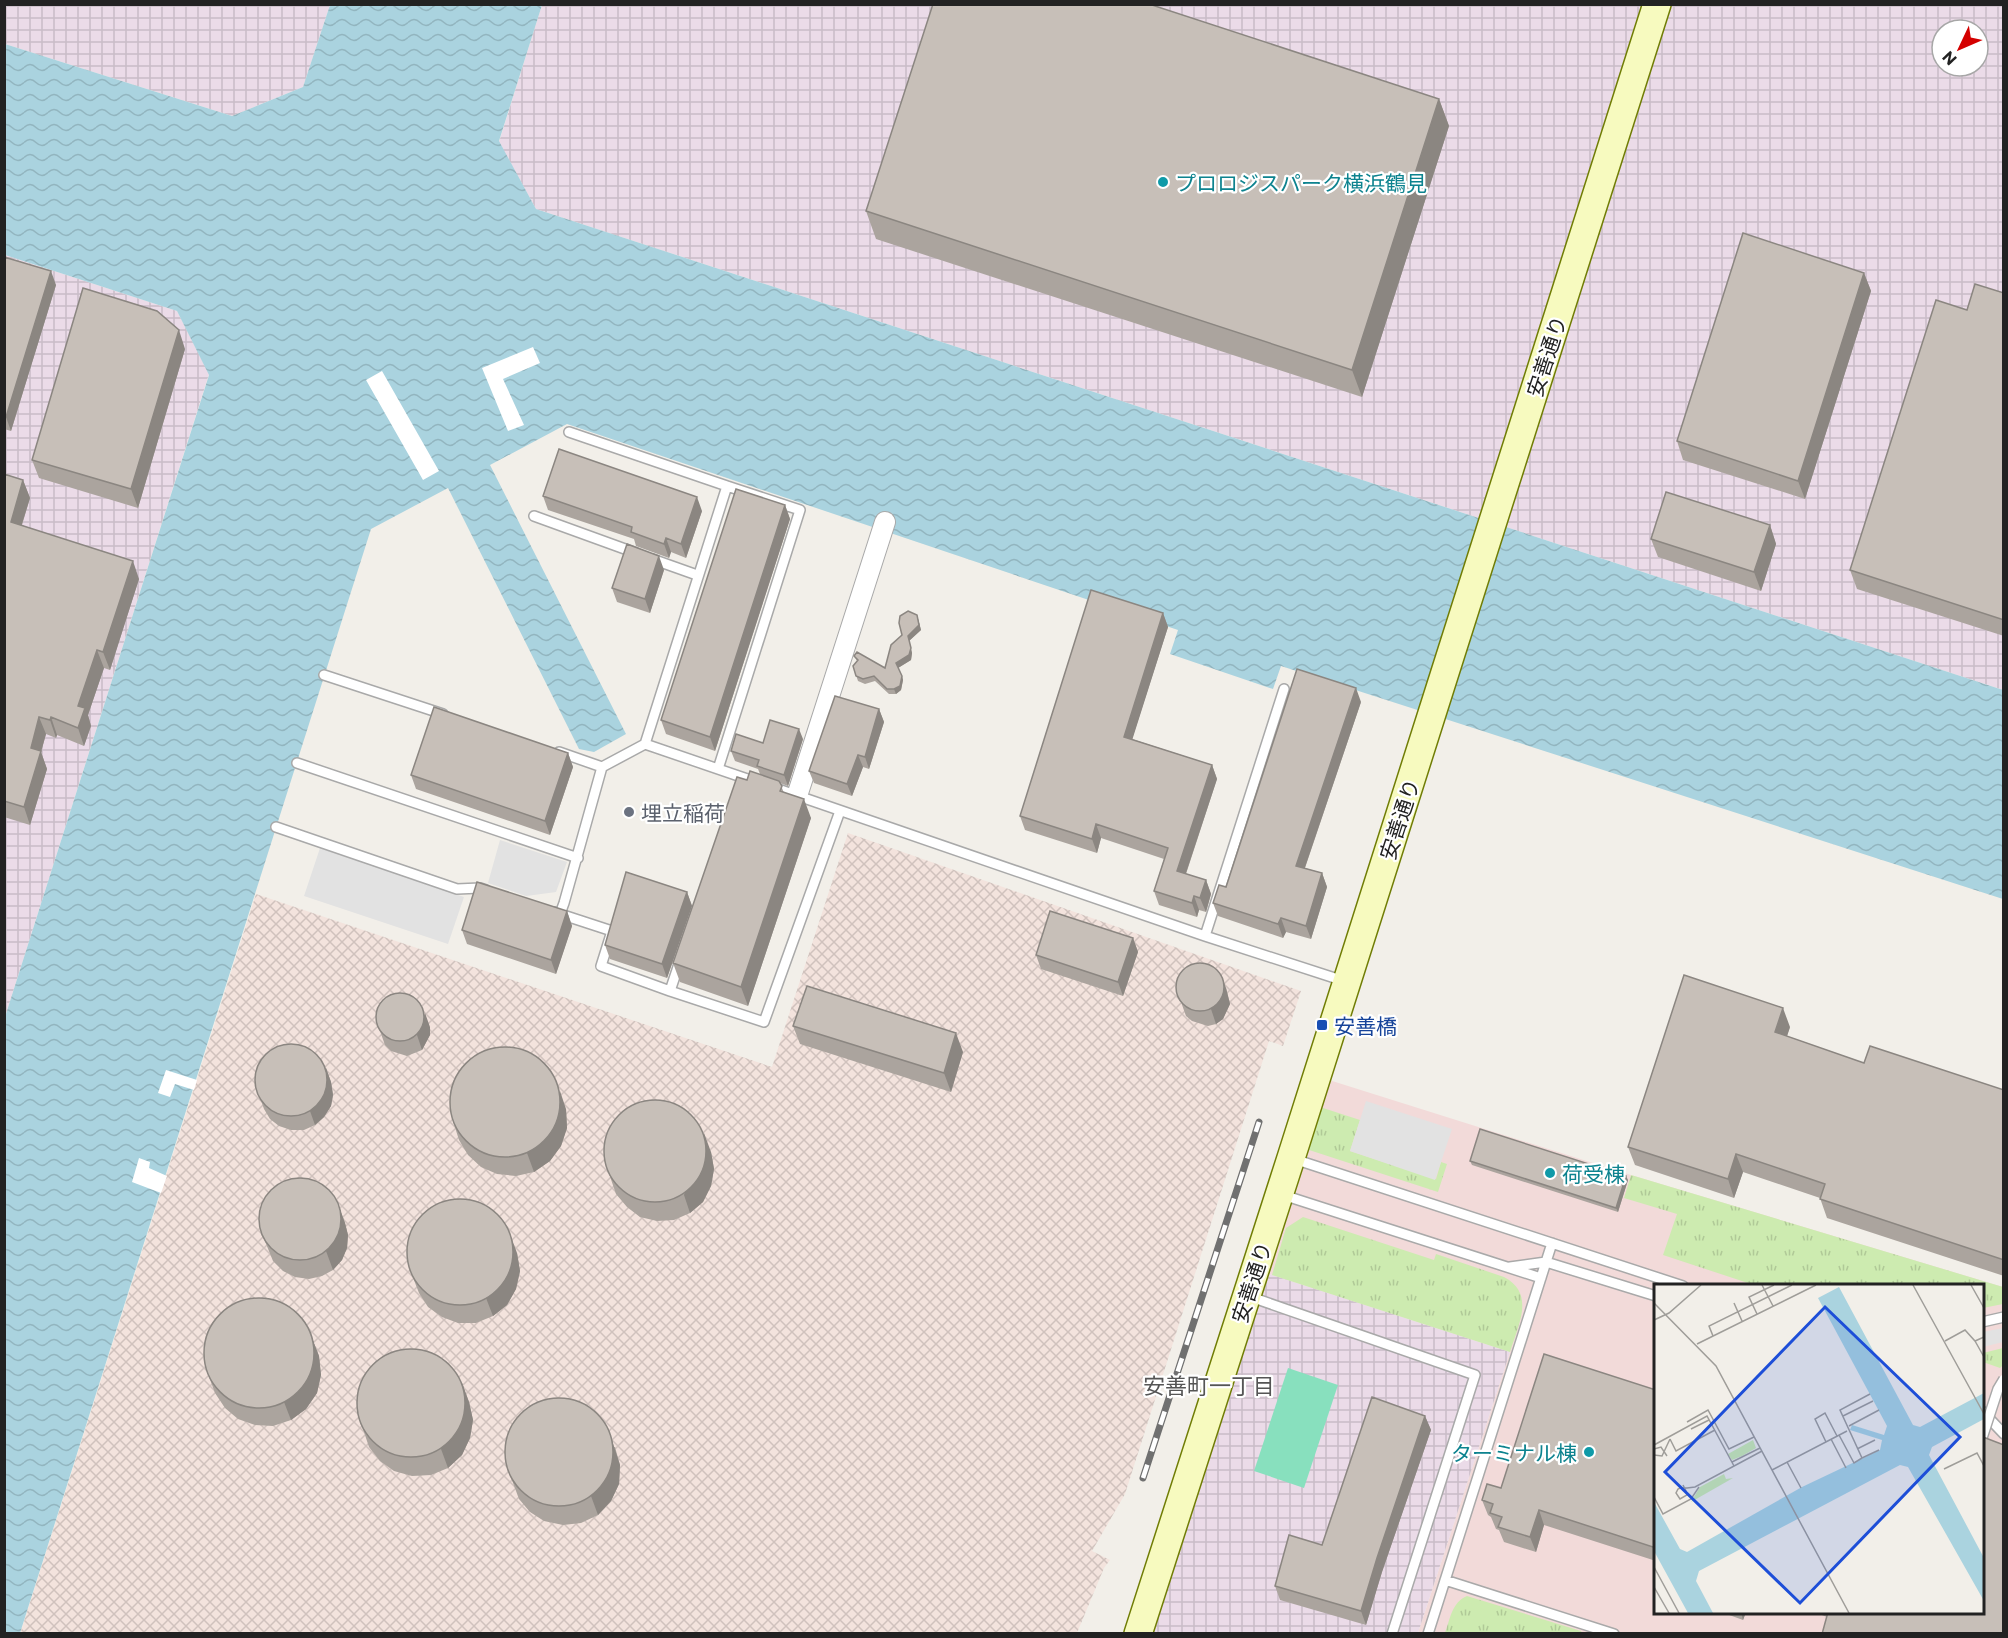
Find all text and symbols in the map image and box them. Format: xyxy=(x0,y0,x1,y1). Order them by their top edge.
north arrow xyxy=(1930,18,1990,78)
text: N xyxy=(1938,48,1960,70)
place label: プロロジスパーク横浜鶴見 xyxy=(1175,170,1427,195)
marker: プロロジスパーク横浜鶴見 xyxy=(1156,175,1170,189)
street label: 安善通り xyxy=(1521,312,1571,400)
street label: 安善通り xyxy=(1374,775,1424,863)
place label: 埋立稲荷 xyxy=(641,800,725,825)
marker: 埋立稲荷 xyxy=(622,805,636,819)
place label: 安善橋 xyxy=(1334,1013,1397,1038)
marker: 安善橋 xyxy=(1315,1018,1329,1032)
place label: 荷受棟 xyxy=(1562,1161,1625,1186)
marker: 荷受棟 xyxy=(1543,1166,1557,1180)
street label: 安善通り xyxy=(1226,1238,1276,1326)
inset map xyxy=(1654,1284,1984,1614)
district label: 安善町一丁目 xyxy=(1143,1372,1275,1399)
place label: ターミナル棟 xyxy=(1451,1440,1577,1465)
marker: ターミナル棟 xyxy=(1582,1445,1596,1459)

